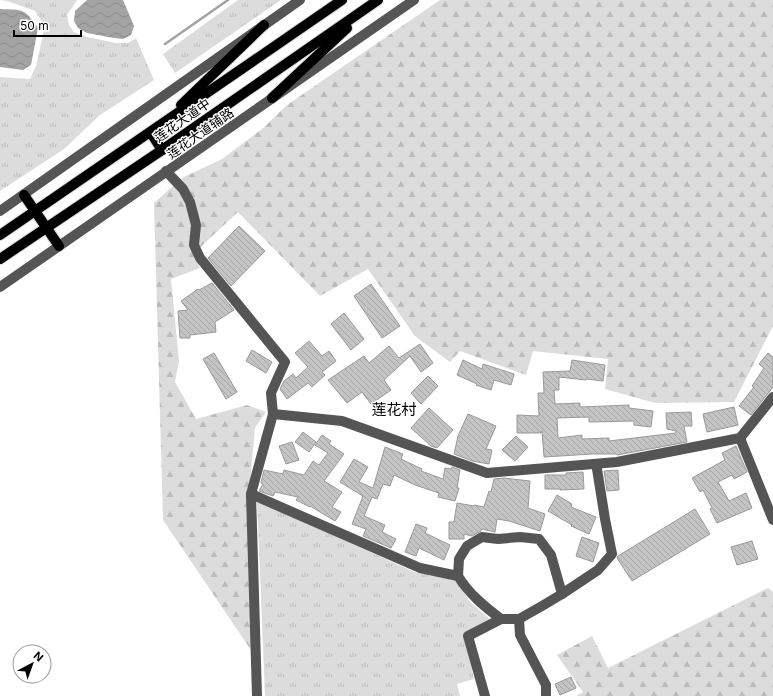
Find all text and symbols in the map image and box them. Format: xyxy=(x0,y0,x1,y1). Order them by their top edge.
scale bar xyxy=(14,12,81,38)
text: 50 m xyxy=(20,18,49,33)
street label: 莲花大道中 xyxy=(151,95,213,145)
street label: 莲花大道辅路 xyxy=(163,104,237,162)
district label: 莲花村 xyxy=(371,400,417,419)
north arrow xyxy=(12,644,52,684)
text: N xyxy=(31,648,46,664)

